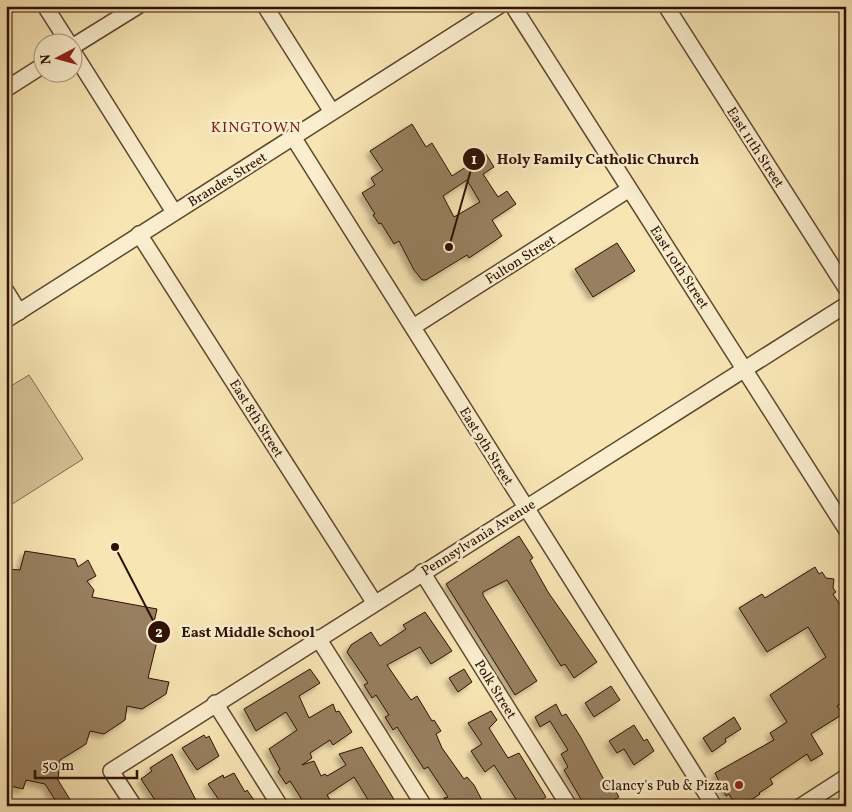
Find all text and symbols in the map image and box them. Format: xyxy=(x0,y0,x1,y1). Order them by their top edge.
north arrow xyxy=(32,32,82,82)
text: N xyxy=(37,53,57,65)
street label: East 11th Street xyxy=(722,104,788,192)
district label: KINGTOWN xyxy=(211,118,301,139)
callout: Holy Family Catholic Church xyxy=(461,144,709,174)
street label: Brandes Street xyxy=(185,148,271,212)
text: 1 xyxy=(471,150,477,171)
text: Holy Family Catholic Church xyxy=(497,150,699,171)
street label: East 10th Street xyxy=(645,223,713,313)
street label: Fulton Street xyxy=(482,231,560,289)
street label: East 8th Street xyxy=(224,376,287,462)
street label: East 9th Street xyxy=(454,404,517,490)
street label: Pennsylvania Avenue xyxy=(418,495,540,581)
callout: East Middle School xyxy=(146,617,325,647)
text: 2 xyxy=(155,623,163,644)
text: East Middle School xyxy=(181,623,315,644)
street label: Polk Street xyxy=(469,657,520,723)
scale bar xyxy=(35,747,138,779)
text: 50 m xyxy=(42,756,74,777)
place label: Clancy's Pub & Pizza xyxy=(602,777,729,796)
marker: Clancy's Pub & Pizza xyxy=(733,779,745,791)

